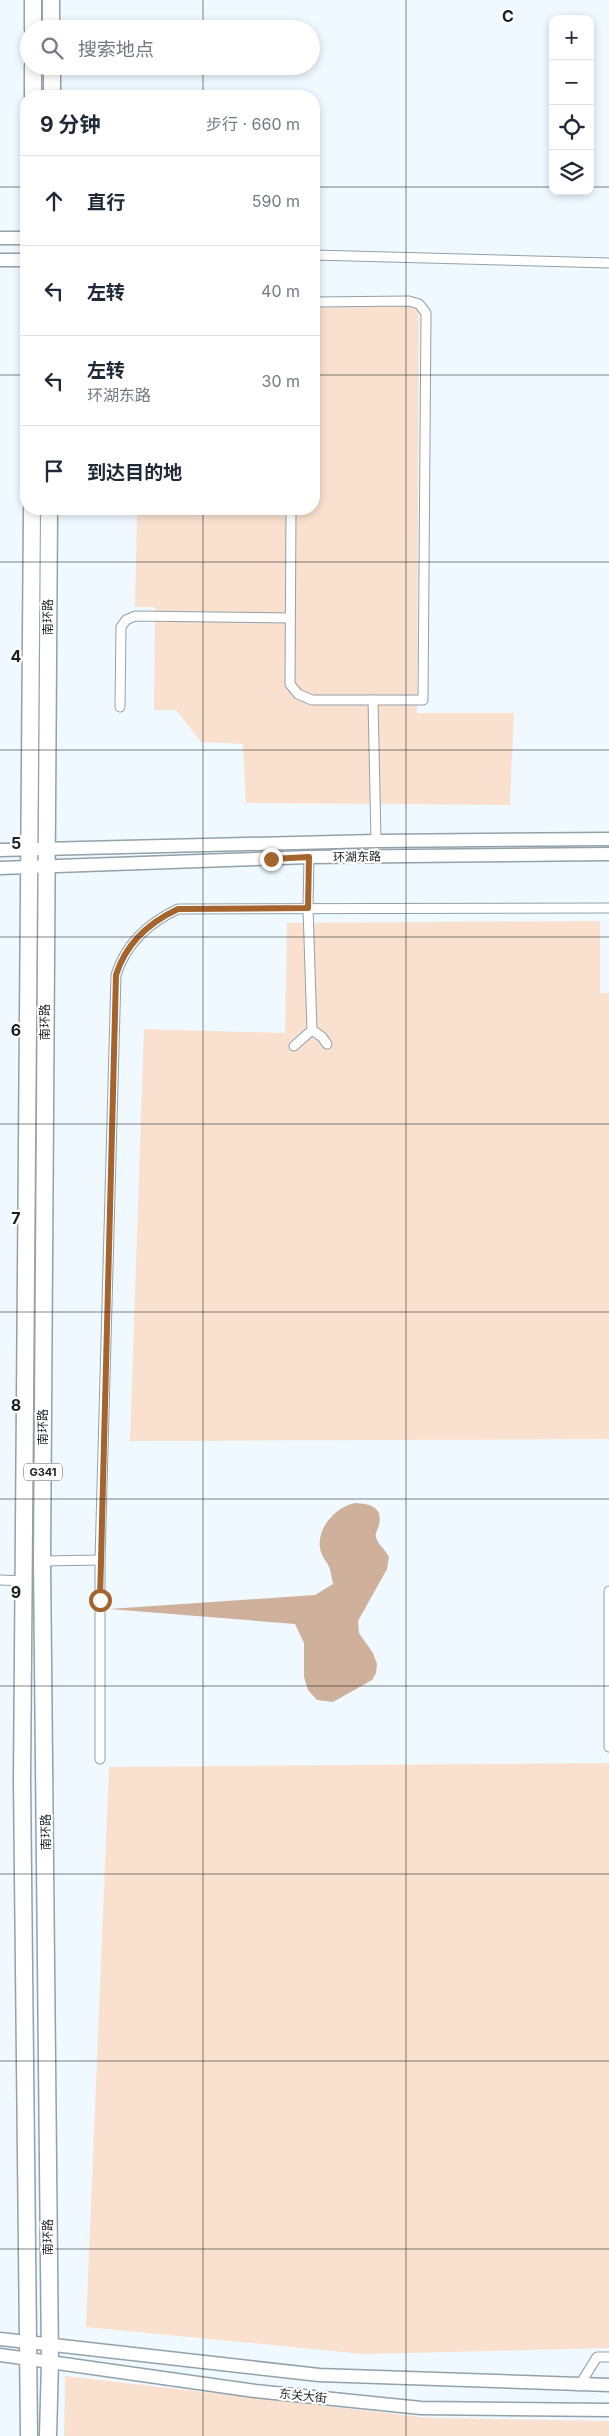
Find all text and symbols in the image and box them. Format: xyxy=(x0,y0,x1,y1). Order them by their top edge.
text: C xyxy=(502,6,514,26)
map controls xyxy=(549,15,594,195)
button: + xyxy=(549,15,594,60)
search box xyxy=(20,20,320,75)
icon: search xyxy=(38,34,66,62)
text: 搜索地点 xyxy=(78,38,154,61)
button: − xyxy=(549,60,594,105)
button: locate xyxy=(549,105,594,150)
text: 9 分钟 xyxy=(40,112,101,137)
text: 步行 · 660 m xyxy=(206,114,300,134)
button: layers xyxy=(549,150,594,195)
icon: ahead xyxy=(40,187,68,215)
text: 直行 xyxy=(87,191,125,214)
text: 590 m xyxy=(252,191,300,211)
icon: left xyxy=(40,277,68,305)
text: 左转 xyxy=(87,281,125,304)
text: 40 m xyxy=(261,281,300,301)
text: 左转 xyxy=(87,359,125,382)
icon: left xyxy=(40,367,68,395)
text: 30 m xyxy=(262,371,300,391)
text: 环湖东路 xyxy=(87,385,151,405)
icon: arrive xyxy=(40,457,68,485)
text: 到达目的地 xyxy=(87,461,182,484)
street label: 南环路 xyxy=(40,599,55,635)
text: 4 xyxy=(11,646,22,666)
text: 5 xyxy=(11,833,21,853)
route end xyxy=(260,848,283,871)
street label: 环湖东路 xyxy=(333,849,381,864)
street label: 南环路 xyxy=(37,1004,52,1040)
text: 6 xyxy=(11,1020,21,1040)
text: 7 xyxy=(11,1208,21,1228)
text: 8 xyxy=(11,1395,21,1415)
street label: 南环路 xyxy=(35,1409,50,1445)
road number: G341 xyxy=(24,1464,62,1480)
text: 9 xyxy=(11,1582,21,1602)
route start xyxy=(89,1589,112,1612)
street label: 南环路 xyxy=(38,1814,53,1850)
street label: 南环路 xyxy=(40,2219,55,2255)
street label: 东关大街 xyxy=(278,2386,328,2405)

